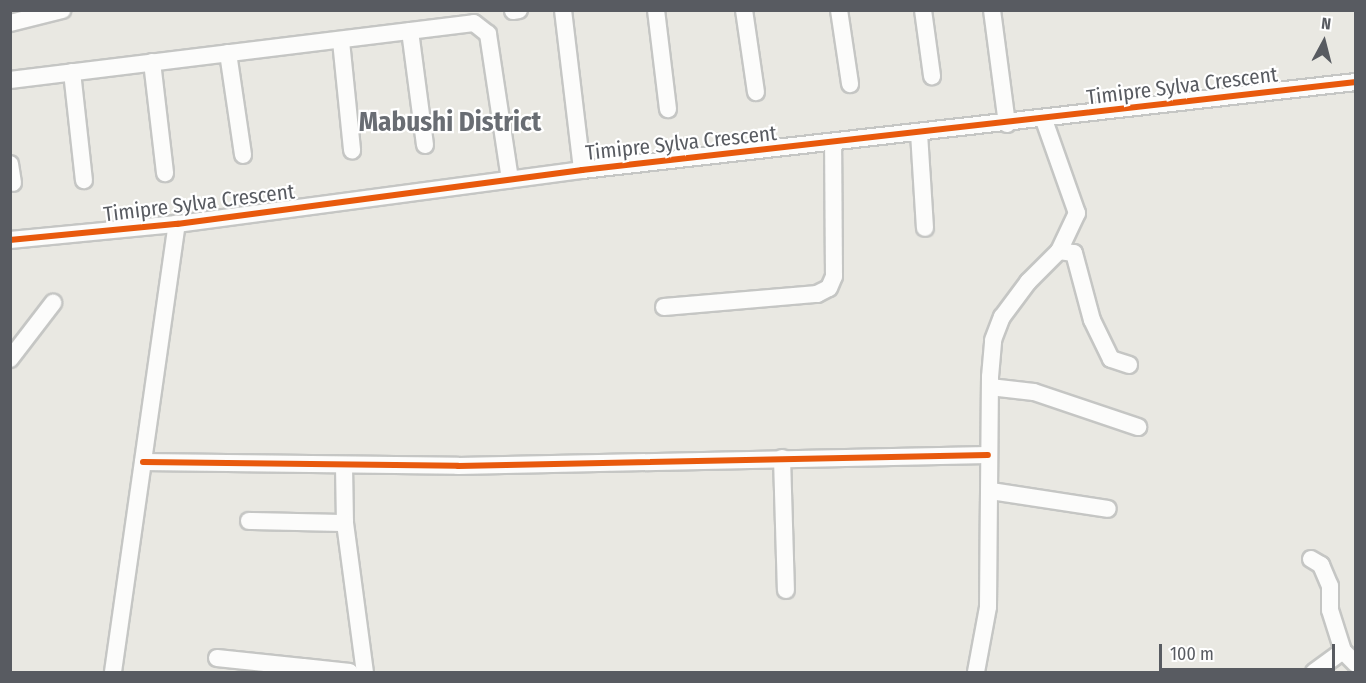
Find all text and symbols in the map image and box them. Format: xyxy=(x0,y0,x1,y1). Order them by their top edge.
north arrow xyxy=(1294,12,1354,72)
text: N xyxy=(1320,14,1332,34)
street label: Timipre Sylva Crescent xyxy=(1085,62,1279,110)
district label: Mabushi District xyxy=(359,107,541,139)
street label: Timipre Sylva Crescent xyxy=(584,120,778,166)
street label: Timipre Sylva Crescent xyxy=(102,179,296,227)
scale bar xyxy=(1162,632,1338,670)
text: 100 m xyxy=(1170,643,1214,665)

